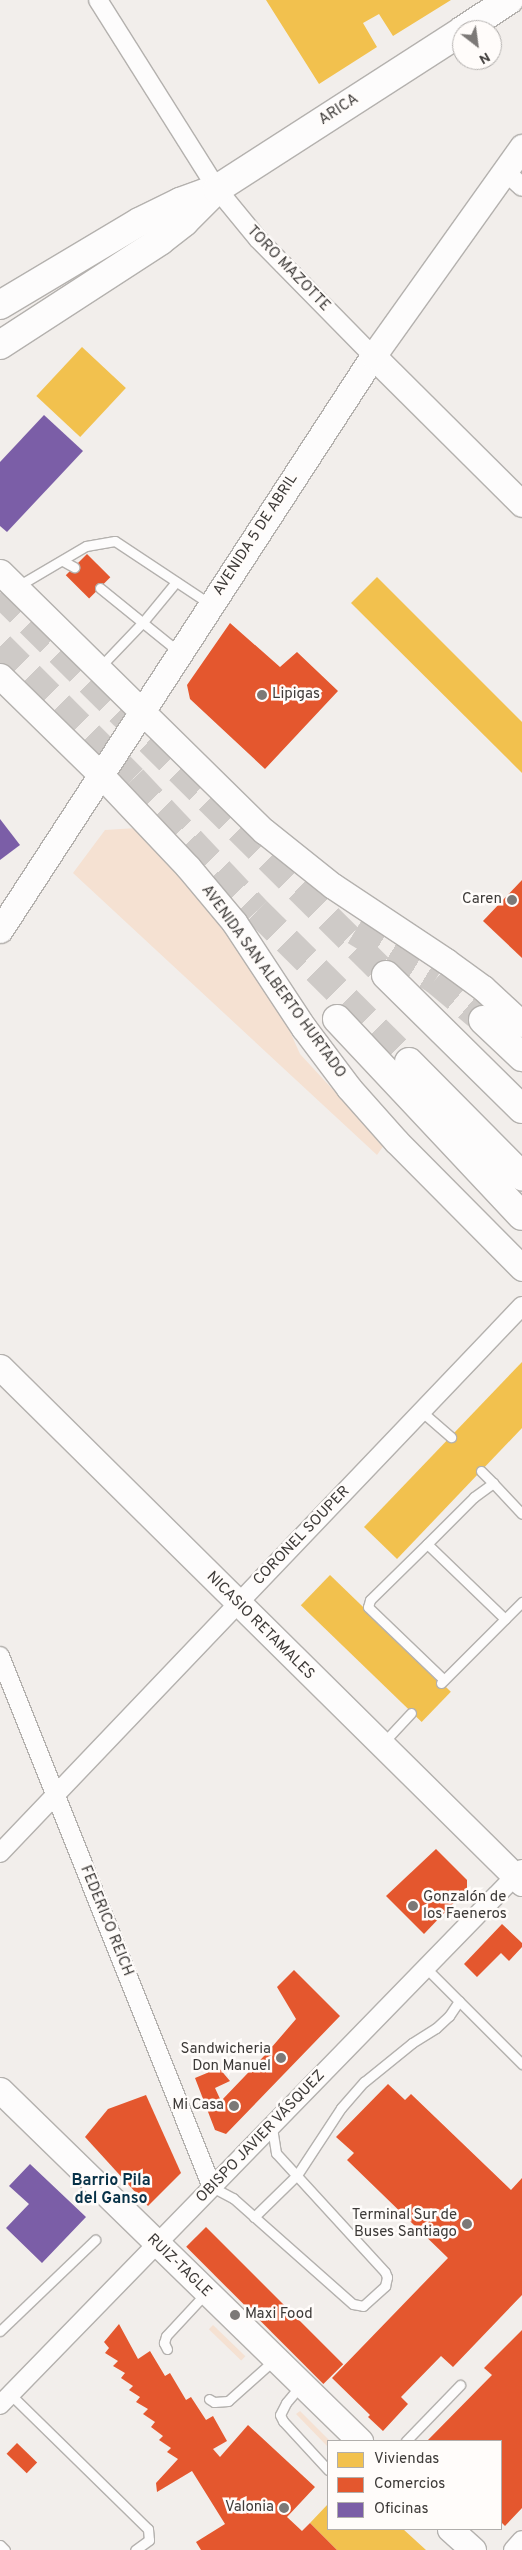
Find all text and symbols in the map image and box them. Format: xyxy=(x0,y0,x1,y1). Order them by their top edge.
north arrow xyxy=(452,20,502,70)
text: N xyxy=(476,48,493,67)
street label: ARICA xyxy=(316,91,362,129)
street label: TORO MAZOTTE xyxy=(243,222,333,316)
street label: AVENIDA 5 DE ABRIL xyxy=(210,470,302,600)
place label: Lipigas xyxy=(272,686,320,704)
marker: Lipigas xyxy=(256,689,268,701)
street label: AVENIDA SAN ALBERTO HURTADO xyxy=(197,881,349,1083)
place label: Caren xyxy=(462,891,502,909)
marker: Caren xyxy=(506,894,518,906)
street label: CORONEL SOUPER xyxy=(250,1483,354,1589)
street label: NICASIO RETAMALES xyxy=(202,1568,318,1684)
street label: FEDERICO REICH xyxy=(76,1863,136,1979)
place label: Gonzalón de los Faeneros xyxy=(423,1888,507,1923)
marker: Gonzalón de los Faeneros xyxy=(407,1900,419,1912)
place label: Sandwicheria Don Manuel xyxy=(180,2040,271,2075)
marker: Sandwicheria Don Manuel xyxy=(275,2052,287,2064)
street label: OBISPO JAVIER VÁSQUEZ xyxy=(193,2067,329,2207)
place label: Mi Casa xyxy=(172,2097,224,2115)
marker: Mi Casa xyxy=(228,2100,240,2112)
district label: Barrio Pila del Ganso xyxy=(71,2171,151,2209)
place label: Terminal Sur de Buses Santiago xyxy=(352,2206,457,2241)
marker: Terminal Sur de Buses Santiago xyxy=(461,2218,473,2230)
street label: RUIZ-TAGLE xyxy=(143,2231,215,2301)
place label: Maxi Food xyxy=(245,2306,313,2324)
marker: Maxi Food xyxy=(229,2309,241,2321)
legend xyxy=(327,2440,502,2530)
text: Viviendas xyxy=(374,2450,439,2469)
text: Comercios xyxy=(374,2475,445,2494)
place label: Valonia xyxy=(225,2499,274,2517)
text: Oficinas xyxy=(374,2500,429,2519)
marker: Valonia xyxy=(278,2502,290,2514)

